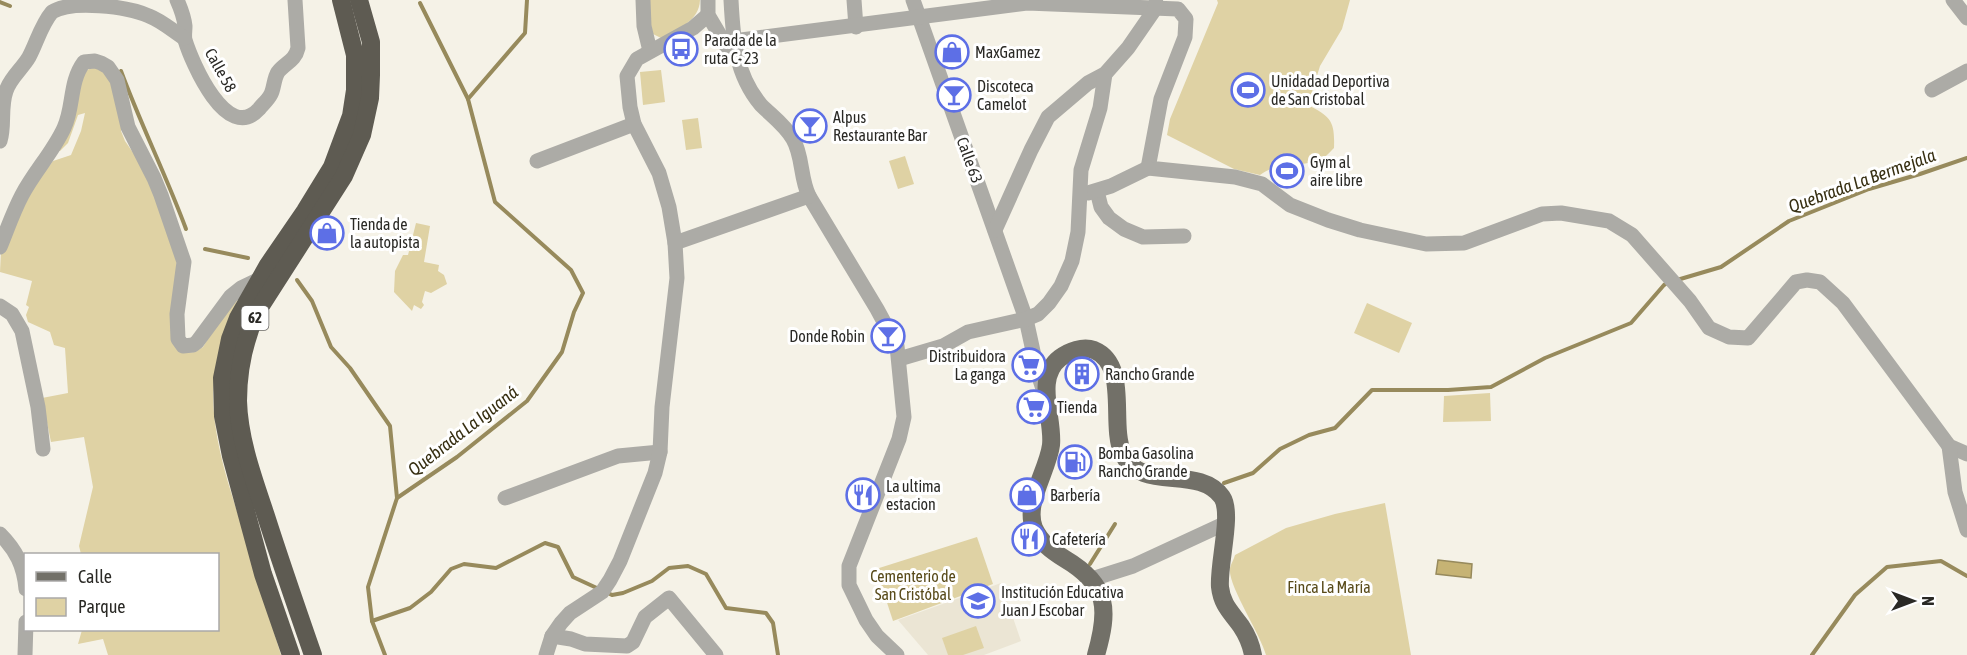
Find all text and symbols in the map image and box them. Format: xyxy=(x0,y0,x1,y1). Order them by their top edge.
bus stop icon: Parada de la ruta C- 23 xyxy=(663,31,699,67)
place label: Parada de la ruta C- 23 xyxy=(704,31,777,67)
shop icon: MaxGamez xyxy=(934,34,970,70)
place label: MaxGamez xyxy=(975,43,1040,61)
street label: Calle 58 xyxy=(202,45,240,95)
sports icon: Unidadad Deportiva de San Cristobal xyxy=(1230,72,1266,108)
place label: Unidadad Deportiva de San Cristobal xyxy=(1271,72,1390,108)
bar icon: Discoteca Camelot xyxy=(936,77,972,113)
place label: Discoteca Camelot xyxy=(977,77,1034,113)
bar icon: Alpus Restaurante Bar xyxy=(792,108,828,144)
place label: Alpus Restaurante Bar xyxy=(833,108,927,144)
street label: Calle 63 xyxy=(953,135,987,185)
water label: Quebrada La Bermejala xyxy=(1786,144,1939,217)
sports icon: Gym al aire libre xyxy=(1269,153,1305,189)
place label: Gym al aire libre xyxy=(1310,153,1363,189)
shop icon: Tienda de la autopista xyxy=(309,215,345,251)
place label: Tienda de la autopista xyxy=(350,215,420,252)
road number: 62 xyxy=(242,306,268,330)
bar icon: Donde Robin xyxy=(870,318,906,354)
place label: Donde Robin xyxy=(789,327,865,345)
place label: Distribuidora La ganga xyxy=(929,347,1006,384)
supermarket icon: Distribuidora La ganga xyxy=(1011,347,1047,383)
building icon: Rancho Grande xyxy=(1064,356,1100,392)
place label: Rancho Grande xyxy=(1105,365,1195,383)
water label: Quebrada La Iguaná xyxy=(404,381,522,480)
supermarket icon: Tienda xyxy=(1016,389,1052,425)
place label: Tienda xyxy=(1057,398,1097,416)
fuel station icon: Bomba Gasolina Rancho Grande xyxy=(1057,444,1093,480)
place label: Bomba Gasolina Rancho Grande xyxy=(1098,444,1194,480)
restaurant icon: La ultima estacion xyxy=(845,477,881,513)
place label: La ultima estacion xyxy=(886,477,941,513)
shop icon: Barbería xyxy=(1009,477,1045,513)
place label: Barbería xyxy=(1050,486,1100,504)
restaurant icon: Cafetería xyxy=(1011,521,1047,557)
place label: Cafetería xyxy=(1052,530,1106,548)
legend xyxy=(24,553,219,631)
text: Calle xyxy=(78,566,112,587)
park label: Cementerio de San Cristóbal xyxy=(870,567,956,603)
north arrow xyxy=(1883,571,1943,631)
park label: Finca La María xyxy=(1287,578,1371,596)
school or university icon: Institución Educativa Juan J Escobar xyxy=(960,583,996,619)
place label: Institución Educativa Juan J Escobar xyxy=(1001,583,1124,619)
text: Parque xyxy=(78,596,126,617)
text: N xyxy=(1919,596,1937,606)

